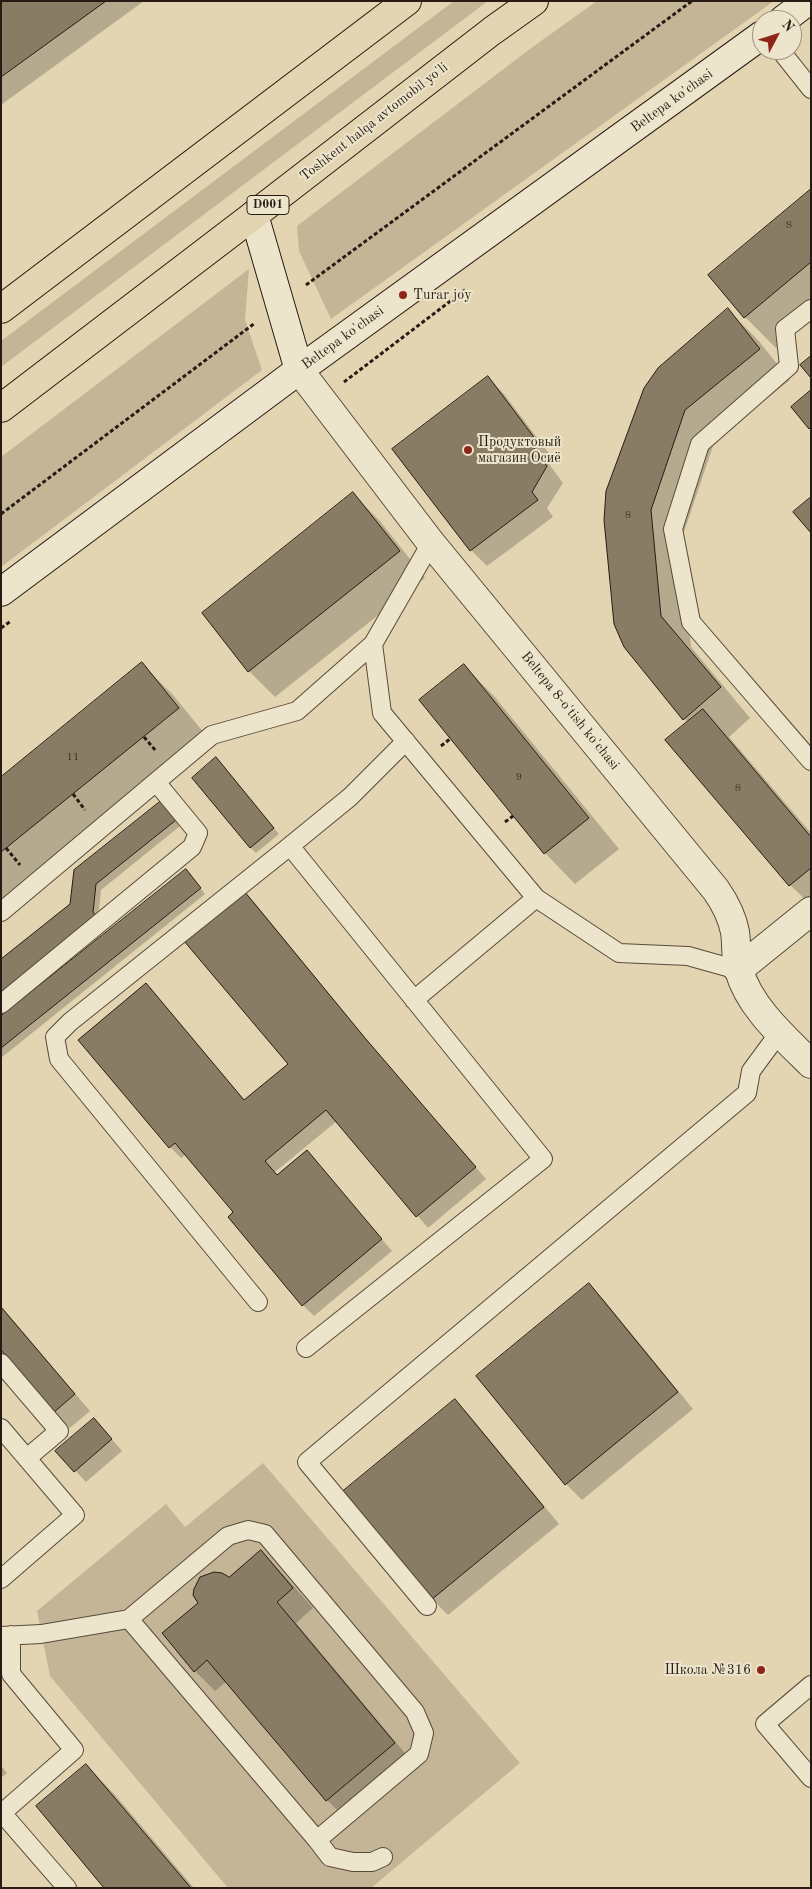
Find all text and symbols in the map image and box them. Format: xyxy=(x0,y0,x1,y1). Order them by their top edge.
north arrow xyxy=(752,10,802,60)
text: N xyxy=(779,17,797,35)
street label: Toshkent halqa avtomobil yo'li xyxy=(297,59,451,185)
street label: Beltepa ko'chasi xyxy=(628,66,716,136)
road number: D001 xyxy=(247,196,289,214)
house number: 8 xyxy=(786,218,792,232)
place label: Turar joy xyxy=(413,287,472,303)
marker: Turar joy xyxy=(397,289,409,301)
street label: Beltepa ko'chasi xyxy=(299,303,387,373)
place label: Продуктовый магазин Осиё xyxy=(478,434,561,467)
marker: Продуктовый магазин Осиё xyxy=(462,444,474,456)
house number: 8 xyxy=(625,508,631,522)
street label: Beltepa 8-o'tish ko'chasi xyxy=(517,648,623,774)
house number: 11 xyxy=(67,750,79,764)
house number: 9 xyxy=(516,770,522,784)
house number: 8 xyxy=(735,781,741,795)
place label: Школа №316 xyxy=(664,1662,751,1678)
marker: Школа №316 xyxy=(755,1664,767,1676)

